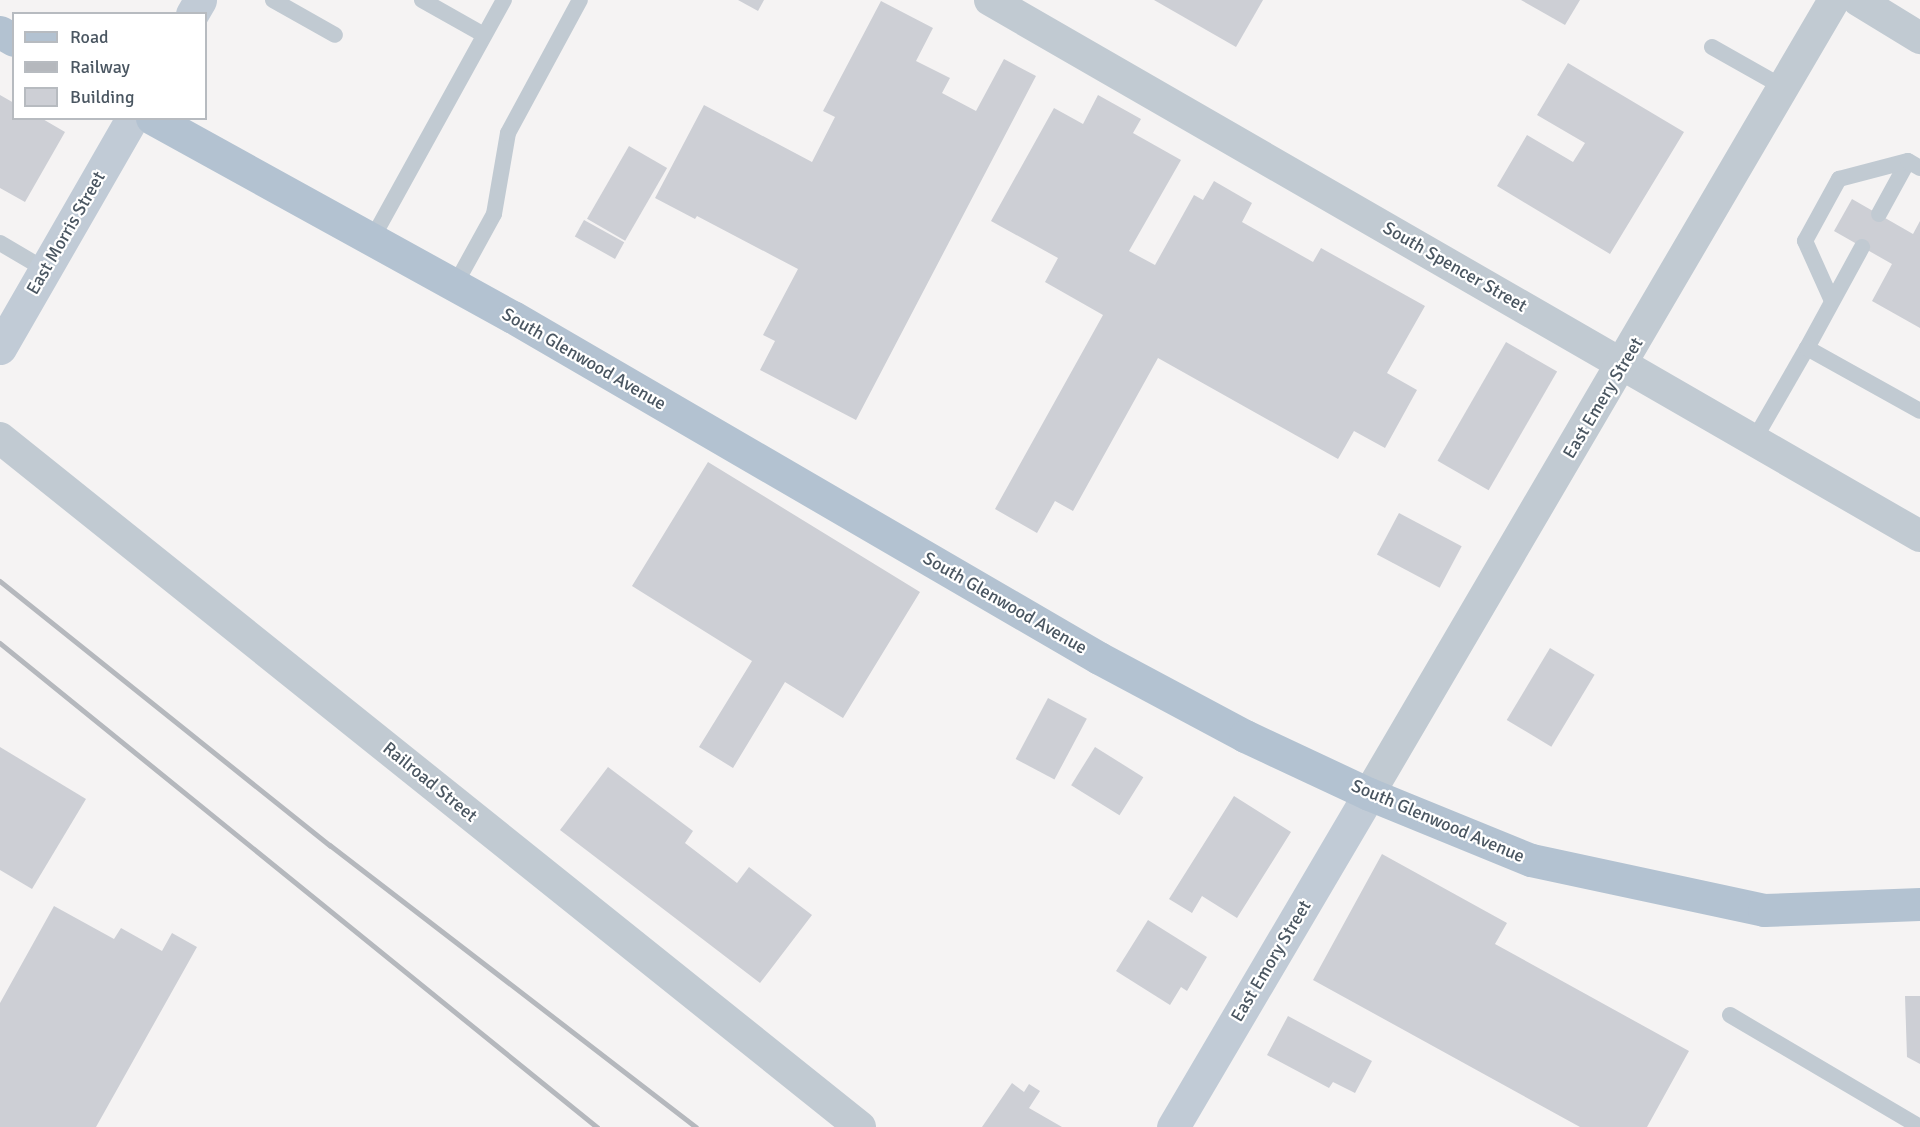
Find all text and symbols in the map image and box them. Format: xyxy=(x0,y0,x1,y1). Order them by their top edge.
legend xyxy=(12,12,207,120)
text: Road xyxy=(70,26,109,48)
text: Railway xyxy=(70,56,130,78)
text: Building xyxy=(70,86,134,108)
street label: East Morris Street xyxy=(22,168,110,298)
street label: South Spencer Street xyxy=(1379,217,1531,317)
street label: South Glenwood Avenue xyxy=(498,303,670,415)
street label: East Emery Street xyxy=(1558,334,1648,462)
street label: South Glenwood Avenue xyxy=(919,547,1091,659)
street label: Railroad Street xyxy=(378,737,482,827)
street label: South Glenwood Avenue xyxy=(1348,775,1528,867)
street label: East Emory Street xyxy=(1226,896,1316,1026)

